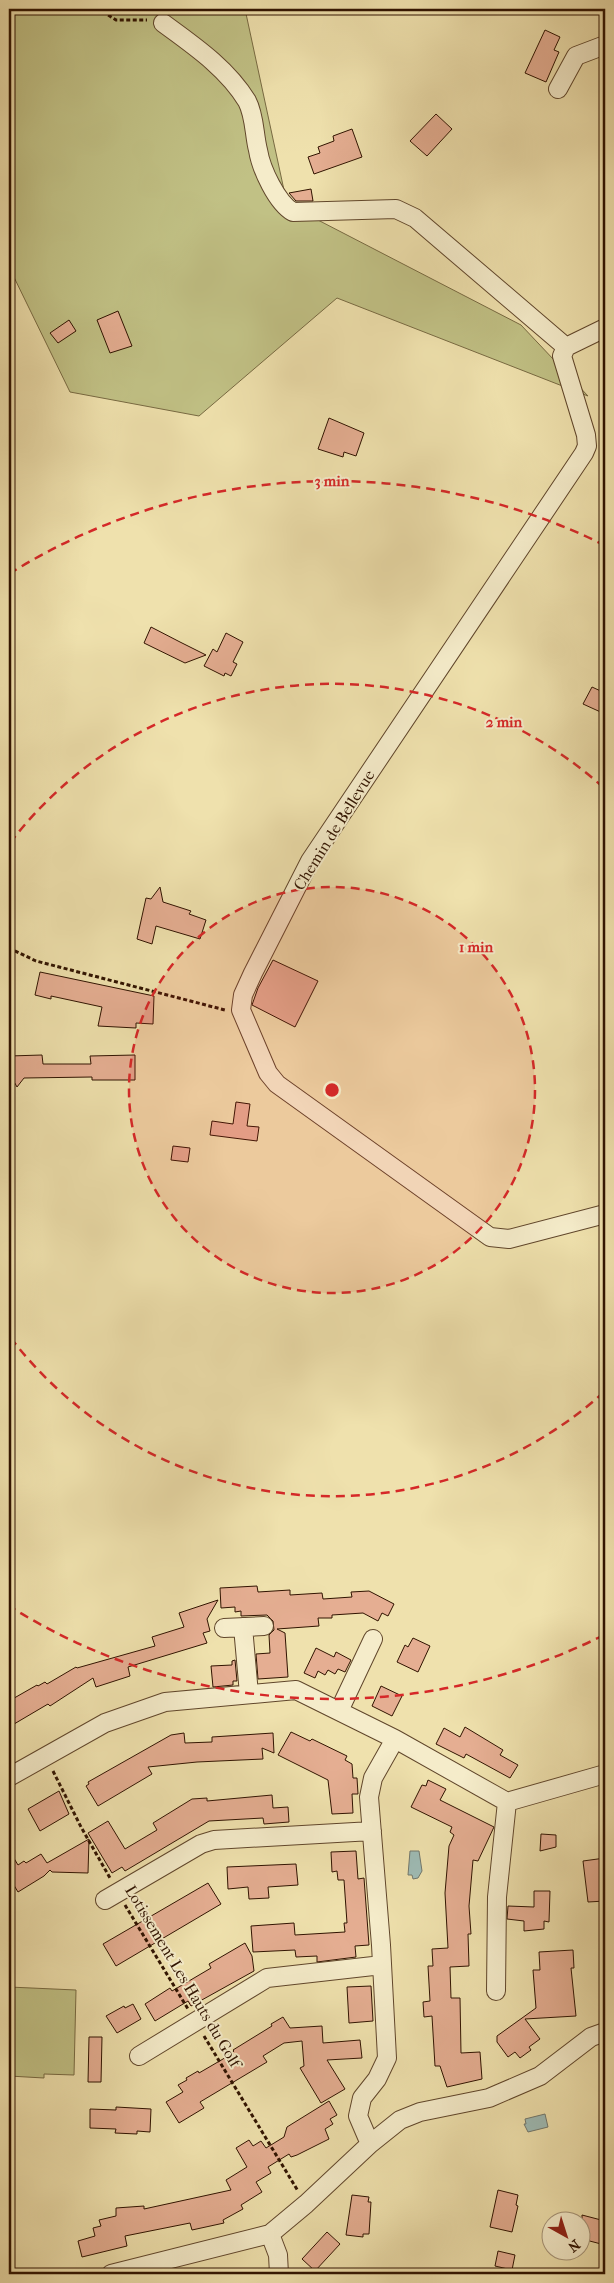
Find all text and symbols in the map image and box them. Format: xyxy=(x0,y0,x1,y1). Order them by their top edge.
text: 3 min xyxy=(315,472,350,490)
text: 2 min xyxy=(486,713,523,731)
street label: Chemin de Bellevue xyxy=(289,766,379,894)
text: 1 min xyxy=(459,938,493,956)
centre of rings xyxy=(323,1081,341,1099)
street label: Lotissement Les Hauts du Golf xyxy=(121,1882,247,2073)
north arrow xyxy=(542,2210,592,2260)
text: N xyxy=(564,2236,583,2256)

